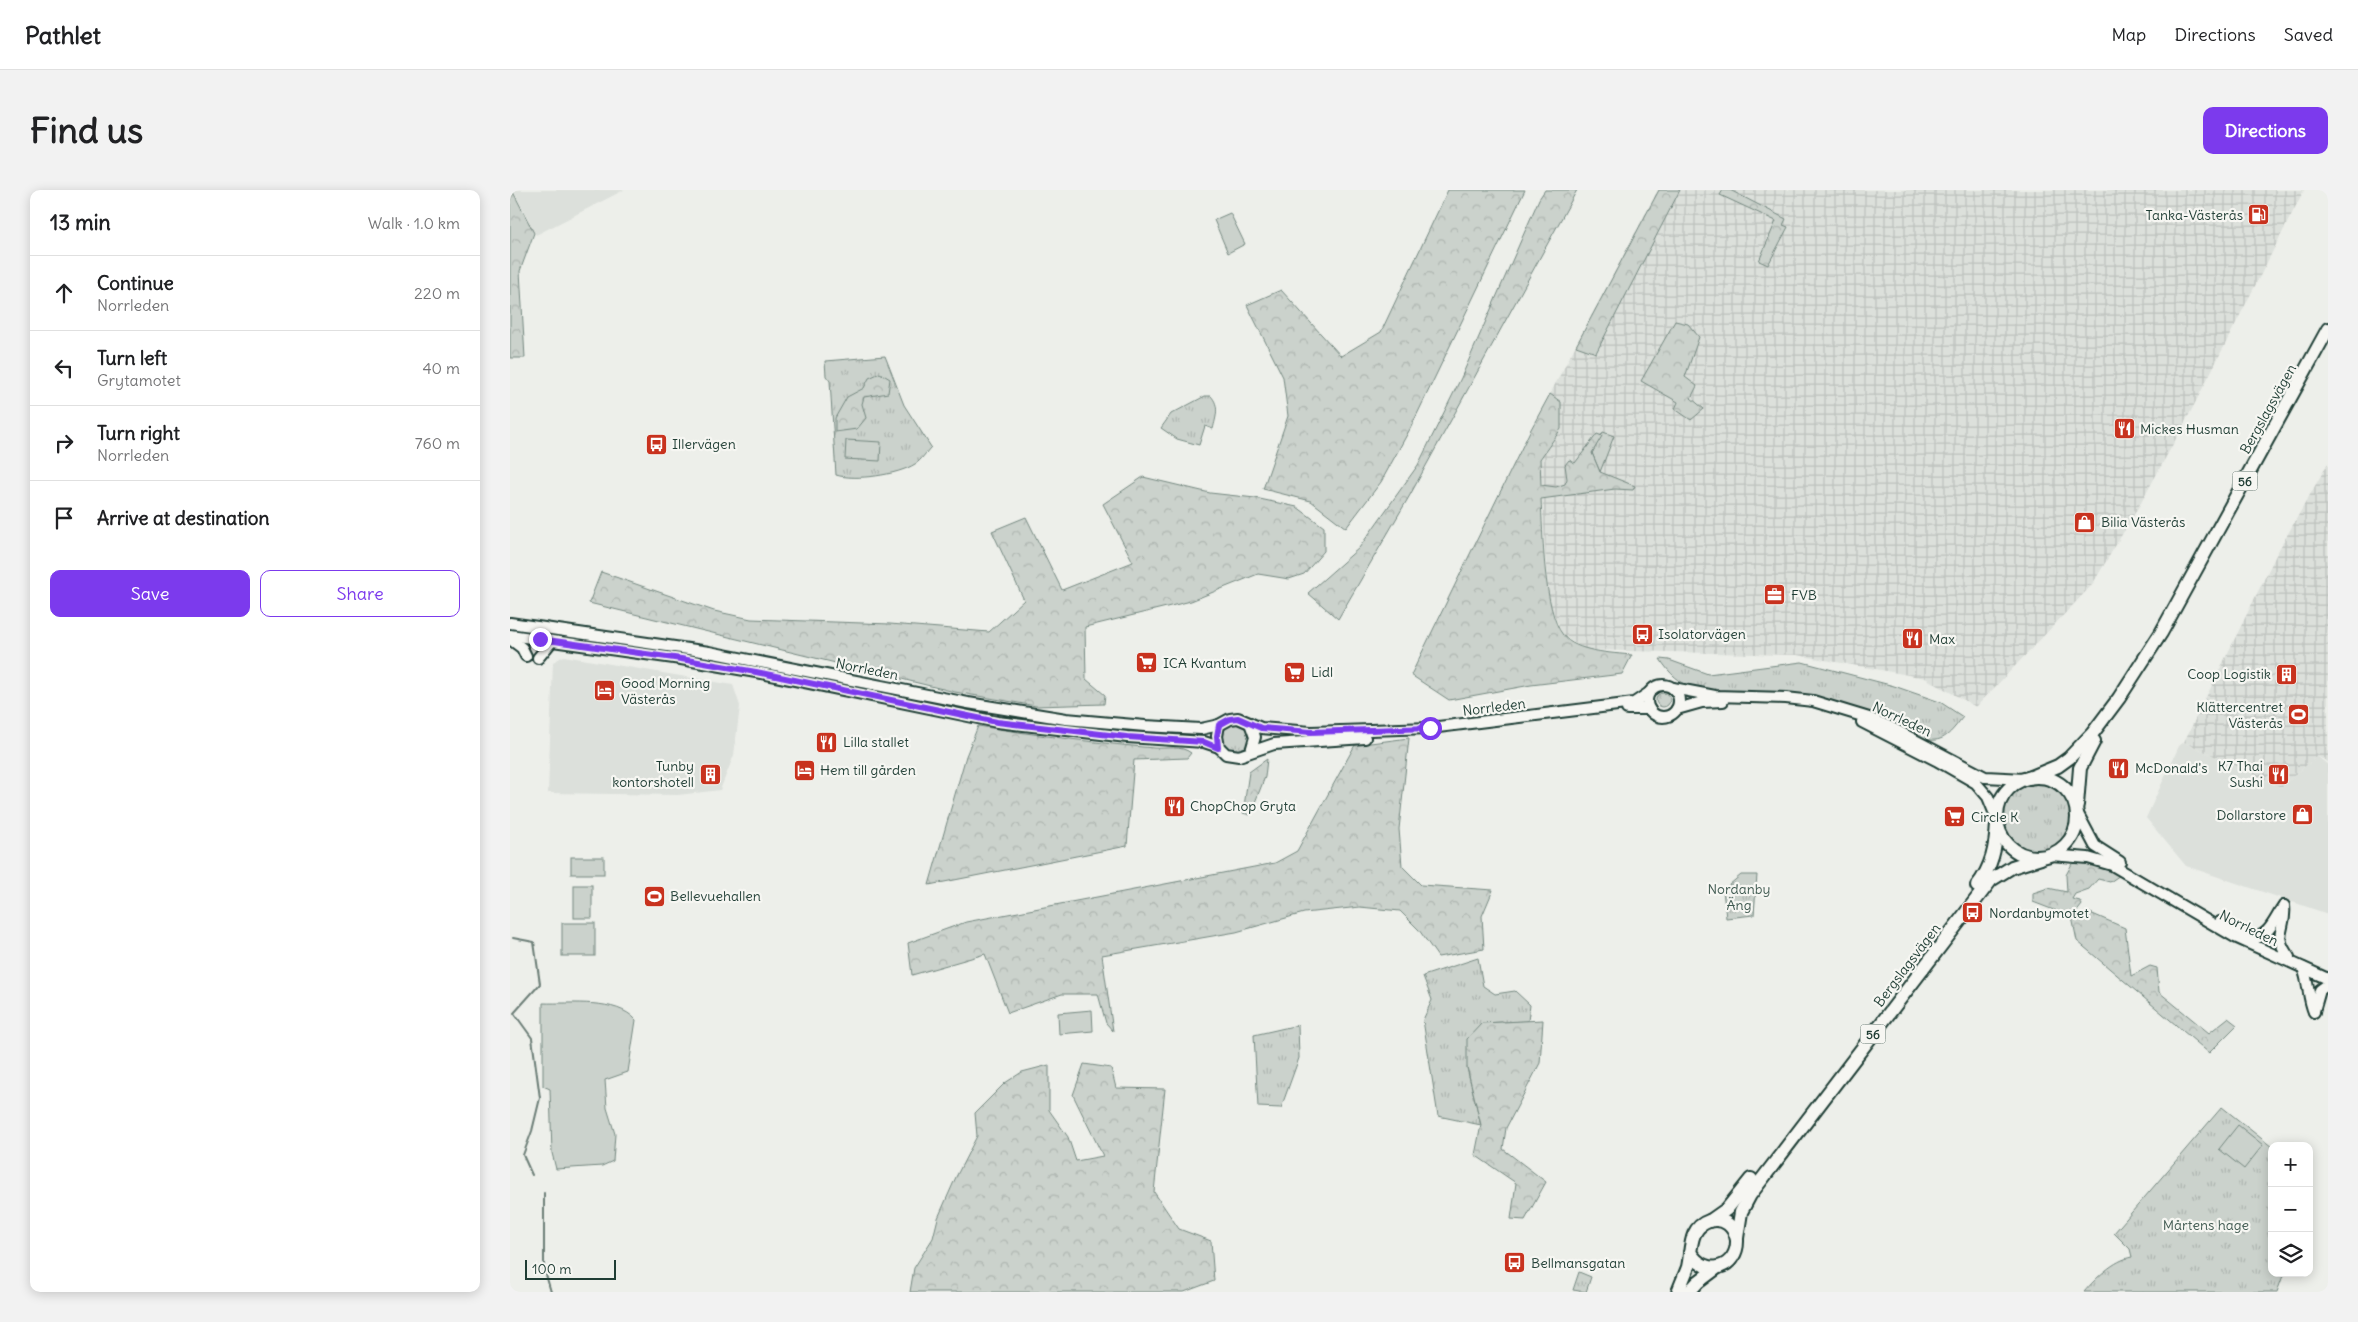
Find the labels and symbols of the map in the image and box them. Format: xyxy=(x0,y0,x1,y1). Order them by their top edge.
fuel station icon: Tanka-Västerås xyxy=(2247,203,2271,227)
place label: Tanka-Västerås xyxy=(2146,206,2243,224)
street label: Bergslagsvägen xyxy=(2236,361,2300,457)
restaurant icon: Mickes Husman xyxy=(2112,417,2136,441)
place label: Mickes Husman xyxy=(2140,420,2239,438)
bus stop icon: Illervägen xyxy=(644,432,668,456)
place label: Illervägen xyxy=(672,435,736,453)
road number: 56 xyxy=(2232,472,2258,490)
shop icon: Bilia Västerås xyxy=(2073,510,2097,534)
place label: Bilia Västerås xyxy=(2101,513,2185,531)
office icon: FVB xyxy=(1763,583,1787,607)
place label: FVB xyxy=(1791,586,1817,604)
bus stop icon: Isolatorvägen xyxy=(1630,622,1654,646)
place label: Isolatorvägen xyxy=(1658,625,1746,643)
restaurant icon: Max xyxy=(1901,627,1925,651)
route end xyxy=(529,628,552,651)
place label: Max xyxy=(1929,630,1955,648)
supermarket icon: ICA Kvantum xyxy=(1135,651,1159,675)
street label: Norrleden xyxy=(834,654,900,684)
place label: ICA Kvantum xyxy=(1163,654,1246,672)
supermarket icon: Lidl xyxy=(1283,660,1307,684)
building icon: Coop Logistik xyxy=(2275,662,2299,686)
place label: Lidl xyxy=(1311,663,1333,681)
place label: Coop Logistik xyxy=(2187,665,2271,683)
place label: Good Morning Västerås xyxy=(621,674,710,708)
hotel icon: Good Morning Västerås xyxy=(593,679,617,703)
street label: Norrleden xyxy=(1461,694,1527,720)
street label: Norrleden xyxy=(1869,697,1935,741)
place label: Klättercentret Västerås xyxy=(2196,698,2283,732)
sports icon: Klättercentret Västerås xyxy=(2287,703,2311,727)
route start xyxy=(1419,717,1442,740)
restaurant icon: Lilla stallet xyxy=(815,730,839,754)
place label: Lilla stallet xyxy=(843,733,909,751)
restaurant icon: McDonald's xyxy=(2107,756,2131,780)
place label: Tunby kontorshotell xyxy=(612,757,694,791)
place label: K7 Thai Sushi xyxy=(2218,757,2263,791)
hotel icon: Hem till gården xyxy=(792,758,816,782)
place label: McDonald's xyxy=(2135,759,2208,777)
place label: Hem till gården xyxy=(820,761,916,779)
building icon: Tunby kontorshotell xyxy=(698,762,722,786)
restaurant icon: K7 Thai Sushi xyxy=(2267,762,2291,786)
restaurant icon: ChopChop Gryta xyxy=(1162,794,1186,818)
place label: ChopChop Gryta xyxy=(1190,797,1296,815)
shop icon: Dollarstore xyxy=(2290,803,2314,827)
supermarket icon: Circle K xyxy=(1943,805,1967,829)
place label: Dollarstore xyxy=(2216,806,2286,824)
place label: Circle K xyxy=(1971,808,2019,826)
park label: Nordanby Äng xyxy=(1708,880,1771,914)
sports icon: Bellevuehallen xyxy=(642,884,666,908)
place label: Bellevuehallen xyxy=(670,887,761,905)
bus stop icon: Nordanbymotet xyxy=(1961,901,1985,925)
place label: Nordanbymotet xyxy=(1989,904,2089,922)
street label: Norrleden xyxy=(2217,906,2281,950)
street label: Bergslagsvägen xyxy=(1870,920,1944,1010)
road number: 56 xyxy=(1860,1024,1886,1044)
park label: Mårtens hage xyxy=(2163,1216,2249,1234)
bus stop icon: Bellmansgatan xyxy=(1503,1251,1527,1275)
place label: Bellmansgatan xyxy=(1531,1254,1625,1272)
scale bar xyxy=(525,1257,616,1280)

